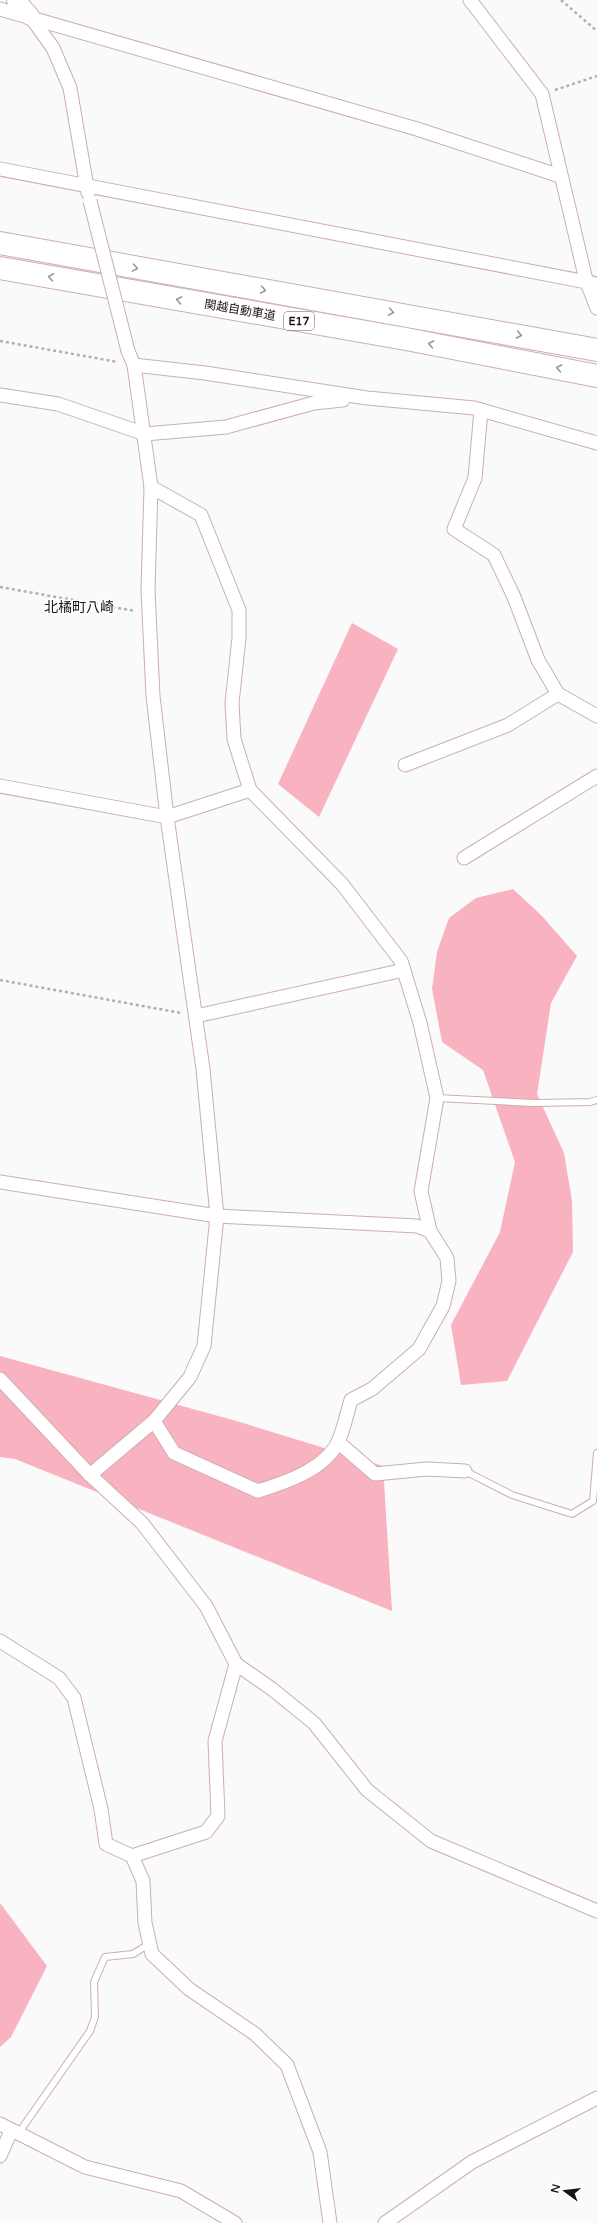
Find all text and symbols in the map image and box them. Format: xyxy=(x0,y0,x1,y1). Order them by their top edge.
one-way arrow xyxy=(132,263,138,271)
one-way arrow xyxy=(48,273,54,282)
one-way arrow xyxy=(260,285,266,294)
one-way arrow xyxy=(176,296,182,305)
street label: 関越自動車道 xyxy=(203,297,277,323)
one-way arrow xyxy=(388,307,394,316)
road number: E17 xyxy=(284,312,314,330)
one-way arrow xyxy=(516,330,522,339)
one-way arrow xyxy=(428,340,434,349)
one-way arrow xyxy=(556,365,562,373)
district label: 北橘町八崎 xyxy=(44,599,114,616)
north arrow xyxy=(545,2171,585,2211)
text: N xyxy=(548,2183,563,2194)

